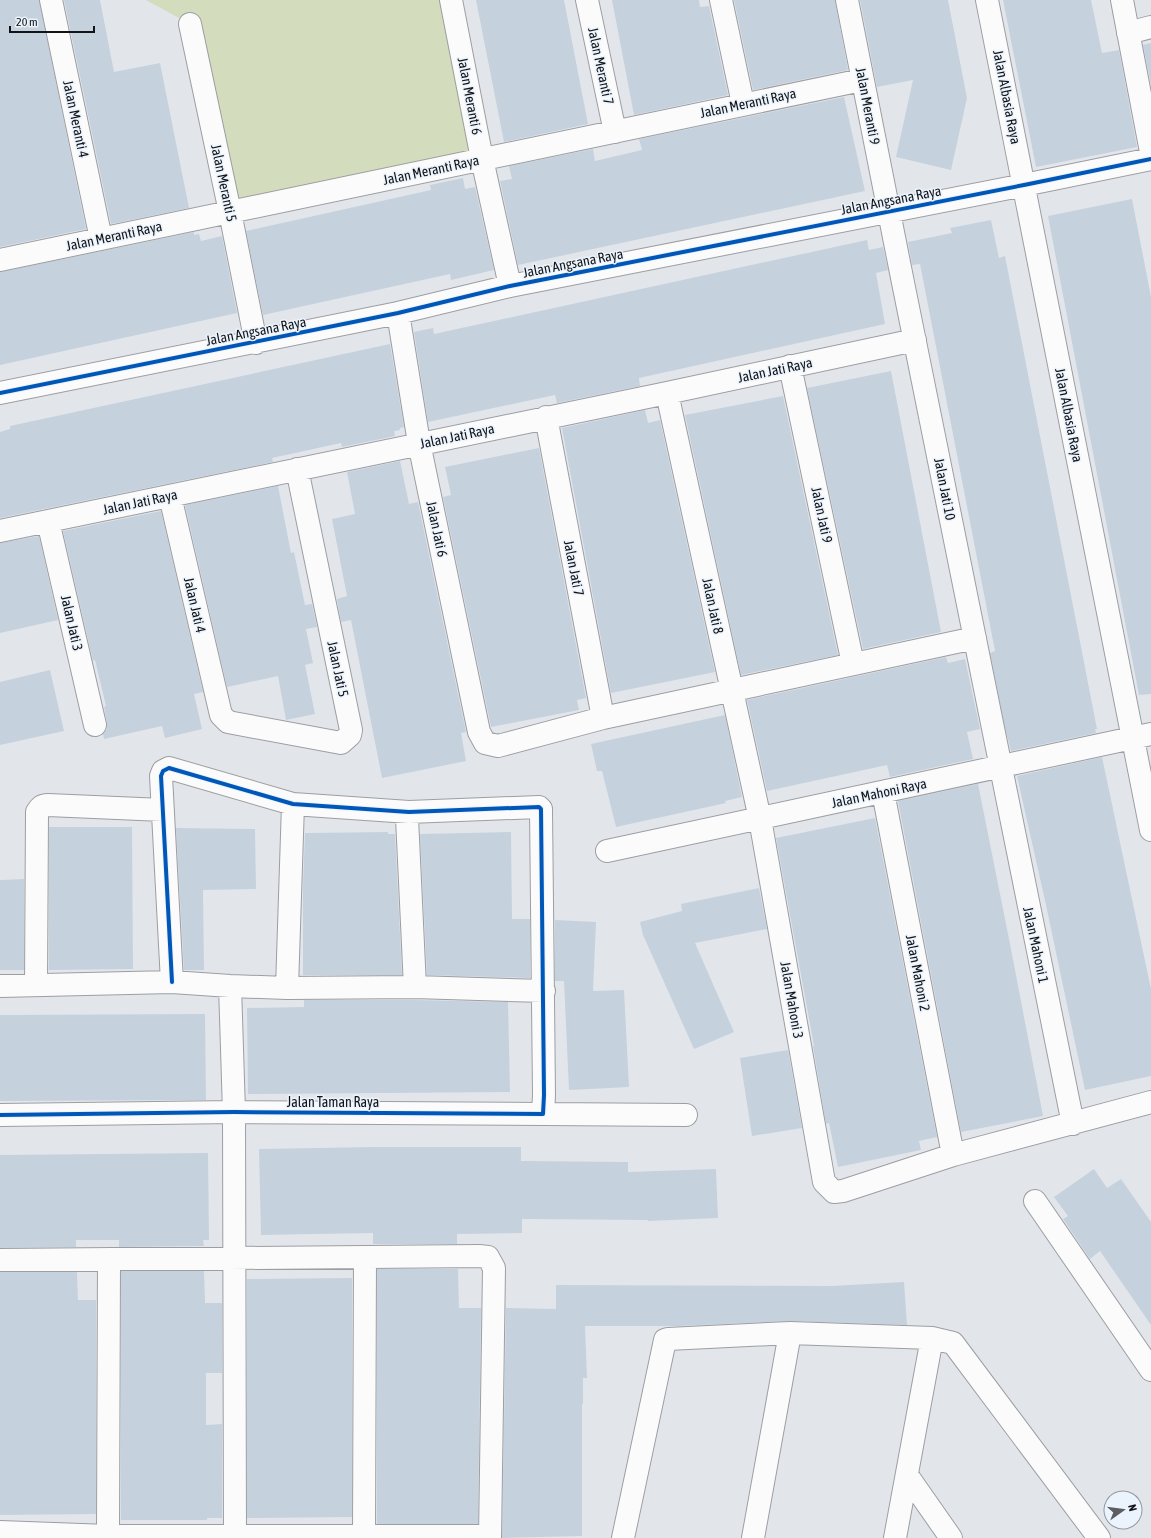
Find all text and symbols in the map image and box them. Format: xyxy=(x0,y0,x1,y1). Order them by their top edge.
scale bar xyxy=(10,8,94,34)
text: 20 m xyxy=(16,15,38,29)
street label: Jalan Meranti 7 xyxy=(585,26,617,106)
street label: Jalan Albasia Raya xyxy=(990,48,1024,146)
street label: Jalan Meranti 6 xyxy=(455,56,485,136)
street label: Jalan Meranti 9 xyxy=(853,66,883,146)
street label: Jalan Meranti 4 xyxy=(60,79,92,159)
street label: Jalan Meranti Raya xyxy=(699,85,797,121)
street label: Jalan Meranti 5 xyxy=(208,143,240,223)
street label: Jalan Meranti Raya xyxy=(382,152,480,188)
street label: Jalan Angsana Raya xyxy=(839,182,943,218)
street label: Jalan Meranti Raya xyxy=(65,218,163,254)
street label: Jalan Angsana Raya xyxy=(521,245,625,281)
street label: Jalan Angsana Raya xyxy=(204,313,308,349)
street label: Jalan Jati Raya xyxy=(736,354,814,386)
street label: Jalan Albasia Raya xyxy=(1052,366,1086,464)
street label: Jalan Jati Raya xyxy=(418,420,496,452)
street label: Jalan Jati 10 xyxy=(931,456,959,522)
street label: Jalan Jati Raya xyxy=(101,486,179,518)
street label: Jalan Jati 9 xyxy=(808,486,836,544)
street label: Jalan Jati 6 xyxy=(423,500,451,559)
street label: Jalan Jati 7 xyxy=(561,539,587,597)
street label: Jalan Jati 4 xyxy=(181,576,209,635)
street label: Jalan Jati 8 xyxy=(699,577,727,636)
street label: Jalan Jati 3 xyxy=(58,594,86,652)
street label: Jalan Jati 5 xyxy=(324,640,352,698)
street label: Jalan Mahoni Raya xyxy=(830,775,928,811)
street label: Jalan Mahoni 1 xyxy=(1020,905,1052,985)
street label: Jalan Mahoni 2 xyxy=(903,933,933,1013)
street label: Jalan Mahoni 3 xyxy=(777,960,807,1040)
street label: Jalan Taman Raya xyxy=(287,1094,379,1110)
north arrow xyxy=(1103,1490,1143,1530)
text: N xyxy=(1126,1503,1139,1512)

